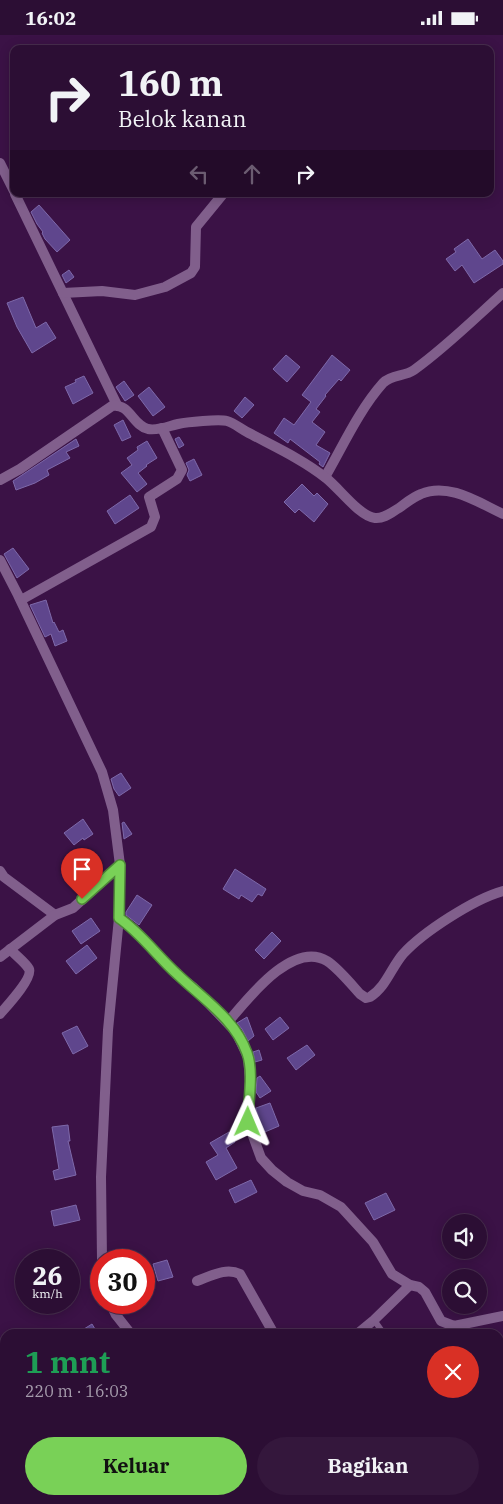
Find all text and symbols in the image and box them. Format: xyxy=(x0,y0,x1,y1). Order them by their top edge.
text: 16:02 xyxy=(25,6,76,30)
text: 160 m xyxy=(118,60,223,106)
icon: right xyxy=(35,65,100,130)
text: Belok kanan xyxy=(118,104,246,133)
icon: left xyxy=(185,160,213,188)
icon: ahead xyxy=(238,160,266,188)
icon: right xyxy=(291,160,319,188)
pin xyxy=(61,848,103,899)
icon: arrive xyxy=(68,855,96,883)
position arrow xyxy=(221,1095,273,1147)
map controls xyxy=(442,1214,487,1314)
button: sound xyxy=(442,1214,487,1259)
speed limit sign: 30 xyxy=(90,1249,155,1314)
text: 26 xyxy=(32,1259,63,1292)
button: search xyxy=(442,1269,487,1314)
text: km/h xyxy=(32,1286,63,1301)
text: 1 mnt xyxy=(25,1342,110,1381)
button: close xyxy=(427,1346,479,1398)
text: 220 m · 16:03 xyxy=(25,1381,128,1401)
button: Keluar xyxy=(25,1437,247,1495)
button: Bagikan xyxy=(257,1437,479,1495)

